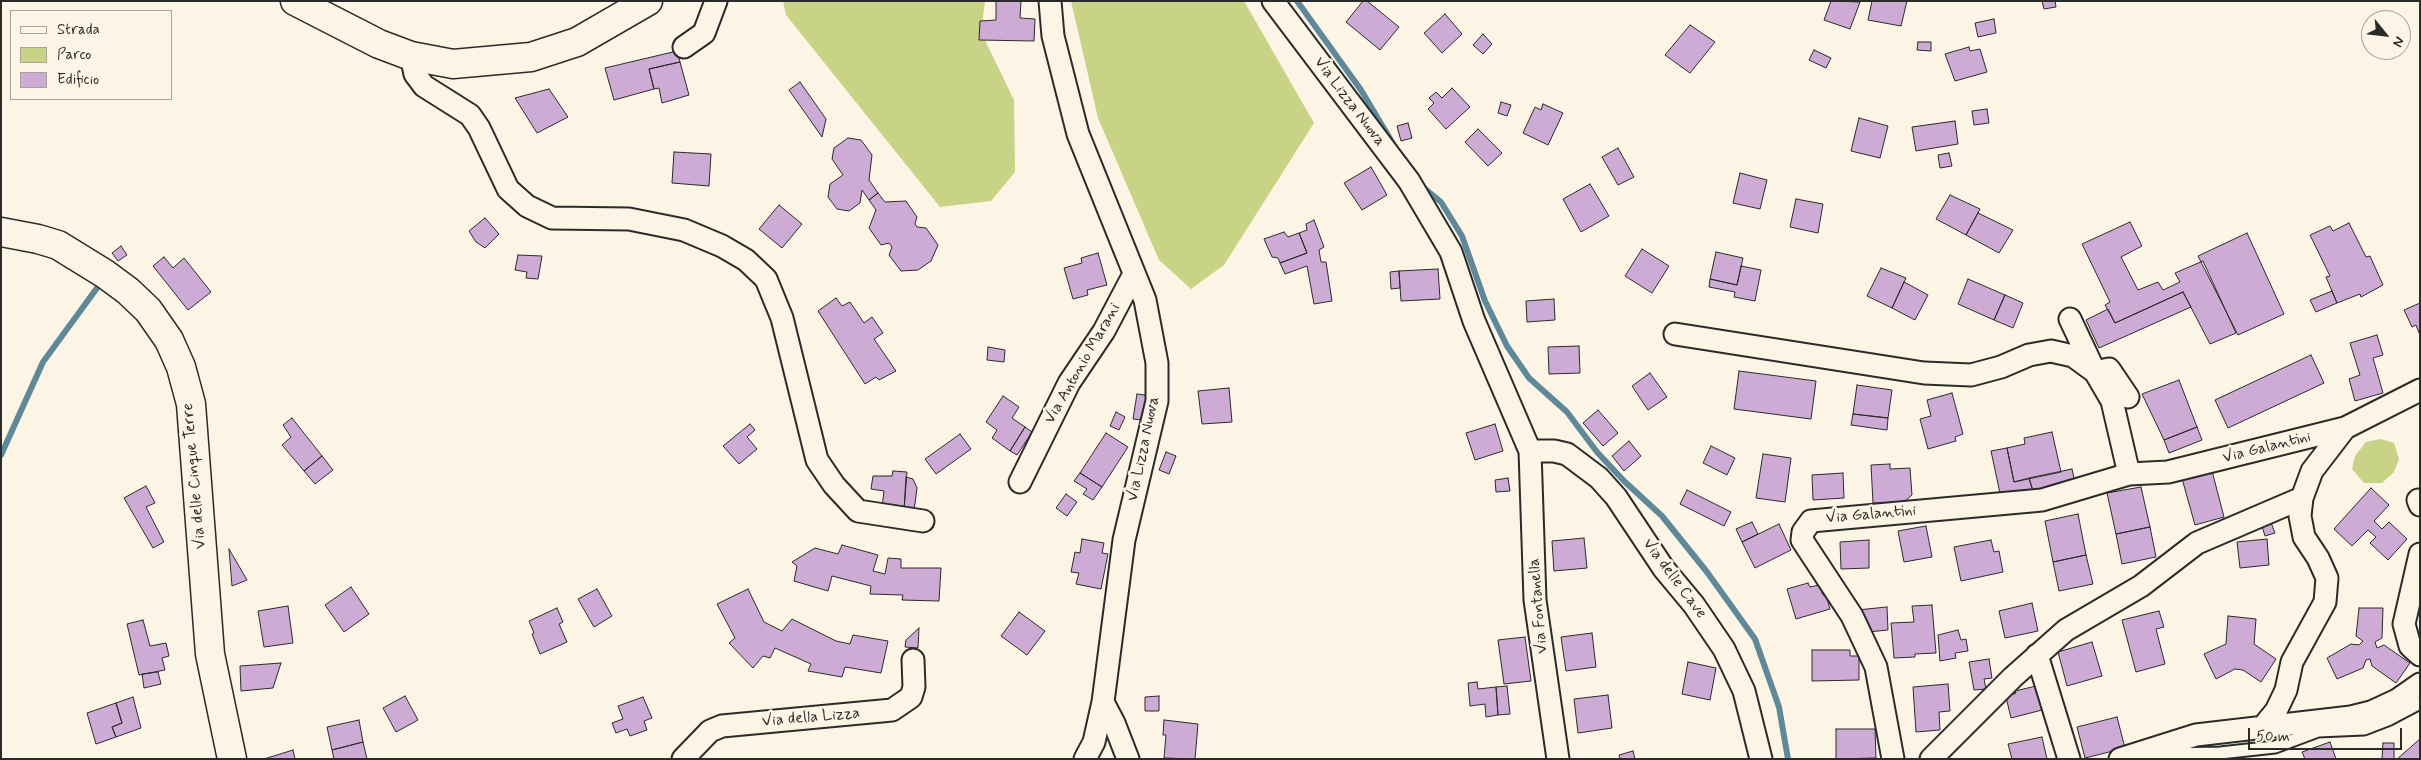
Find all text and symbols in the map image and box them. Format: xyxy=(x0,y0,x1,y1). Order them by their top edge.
legend xyxy=(10,10,172,100)
north arrow xyxy=(2361,10,2411,60)
text: Strada xyxy=(57,20,100,40)
text: N xyxy=(2388,33,2408,50)
text: Parco xyxy=(57,45,91,65)
street label: Via Lizza Nuova xyxy=(1309,54,1389,150)
text: Edificio xyxy=(57,70,99,90)
street label: Via Antonio Marani xyxy=(1041,300,1125,428)
street label: Via Lizza Nuova xyxy=(1123,395,1165,503)
street label: Via delle Cinque Terre xyxy=(179,402,211,550)
street label: Via Galantini xyxy=(2221,428,2313,468)
street label: Via Galantini xyxy=(1825,502,1917,528)
street label: Via delle Cave xyxy=(1638,535,1710,623)
street label: Via Fontanella xyxy=(1525,557,1553,655)
street label: Via della Lizza xyxy=(761,704,861,732)
scale bar xyxy=(2251,718,2405,750)
text: 50 m xyxy=(2256,727,2290,747)

